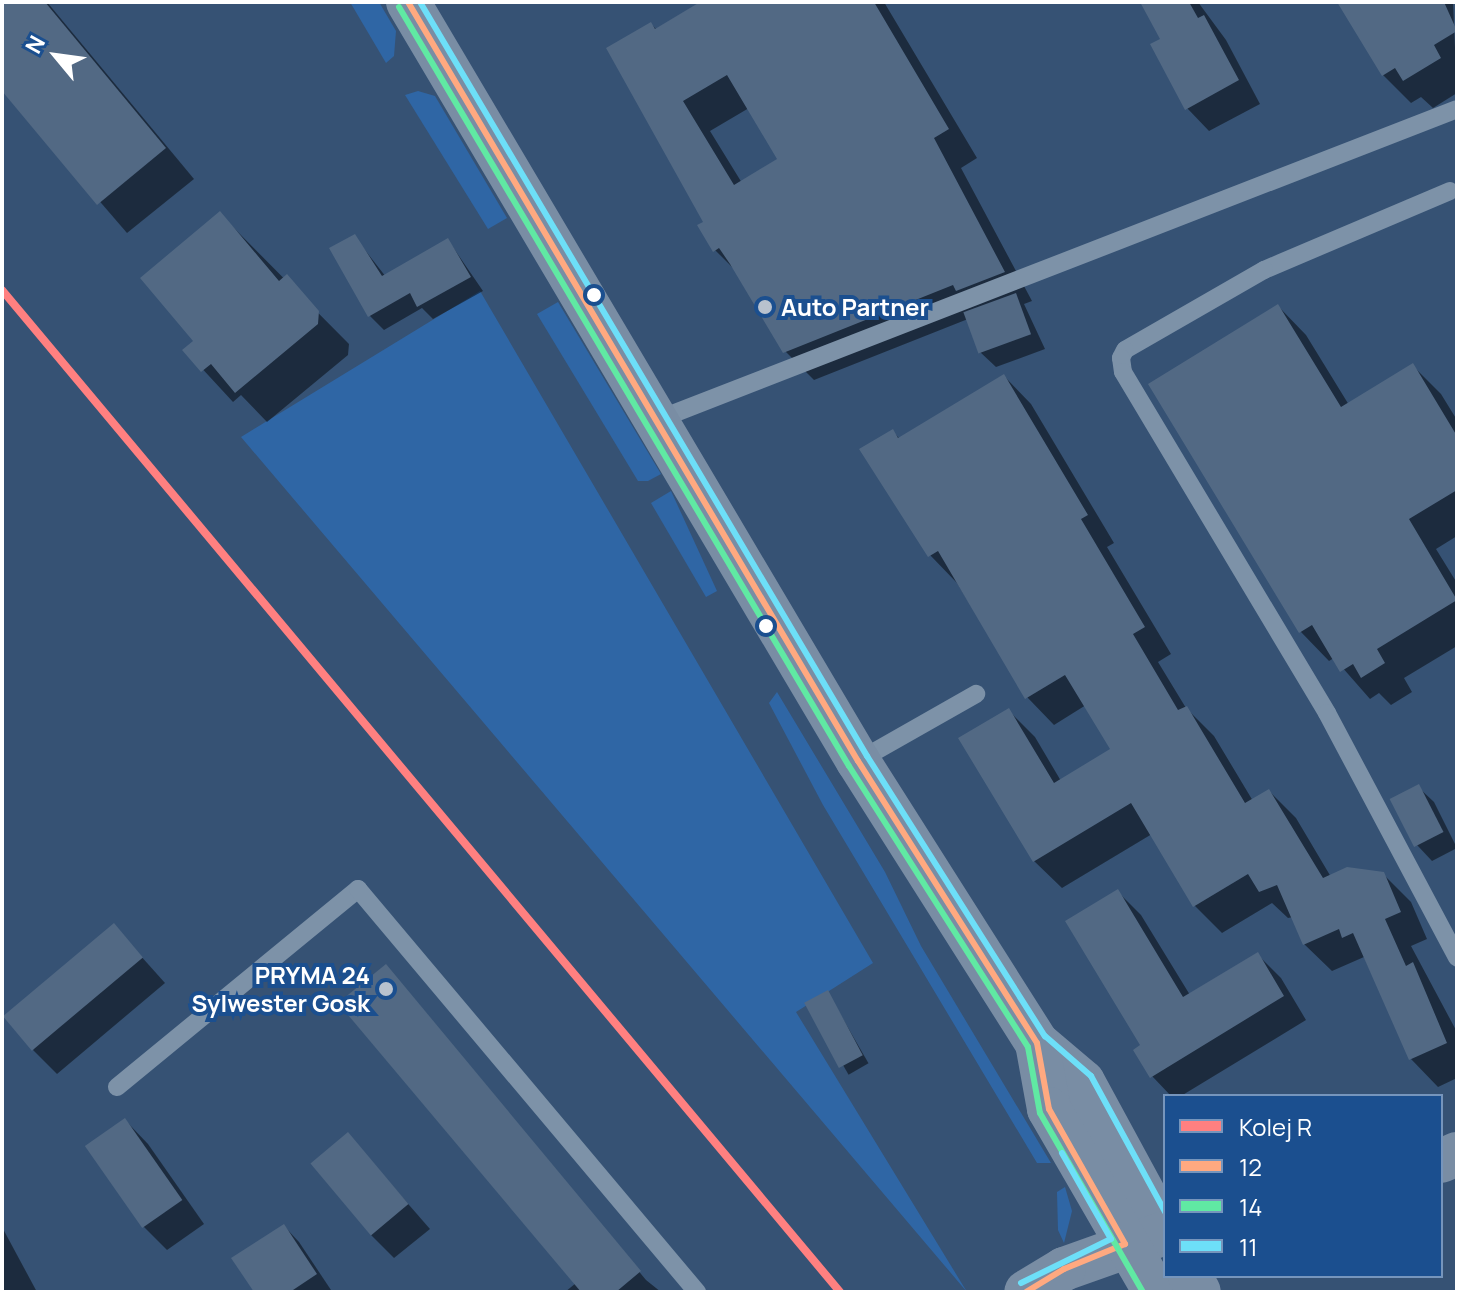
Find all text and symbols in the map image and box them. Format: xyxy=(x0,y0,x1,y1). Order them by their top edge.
north arrow xyxy=(16,16,96,96)
text: N xyxy=(18,30,52,59)
unlabelled marker xyxy=(586,287,602,303)
place label: Auto Partner xyxy=(781,293,929,321)
marker: Auto Partner xyxy=(756,298,774,316)
unlabelled marker xyxy=(758,618,774,634)
place label: PRYMA 24 Sylwester Gosk xyxy=(192,961,370,1017)
marker: PRYMA 24 Sylwester Gosk xyxy=(377,980,395,998)
legend xyxy=(1163,1094,1443,1278)
text: Kolej R xyxy=(1239,1110,1312,1143)
text: 12 xyxy=(1239,1150,1262,1183)
text: 14 xyxy=(1239,1190,1263,1223)
text: 11 xyxy=(1239,1230,1258,1263)

